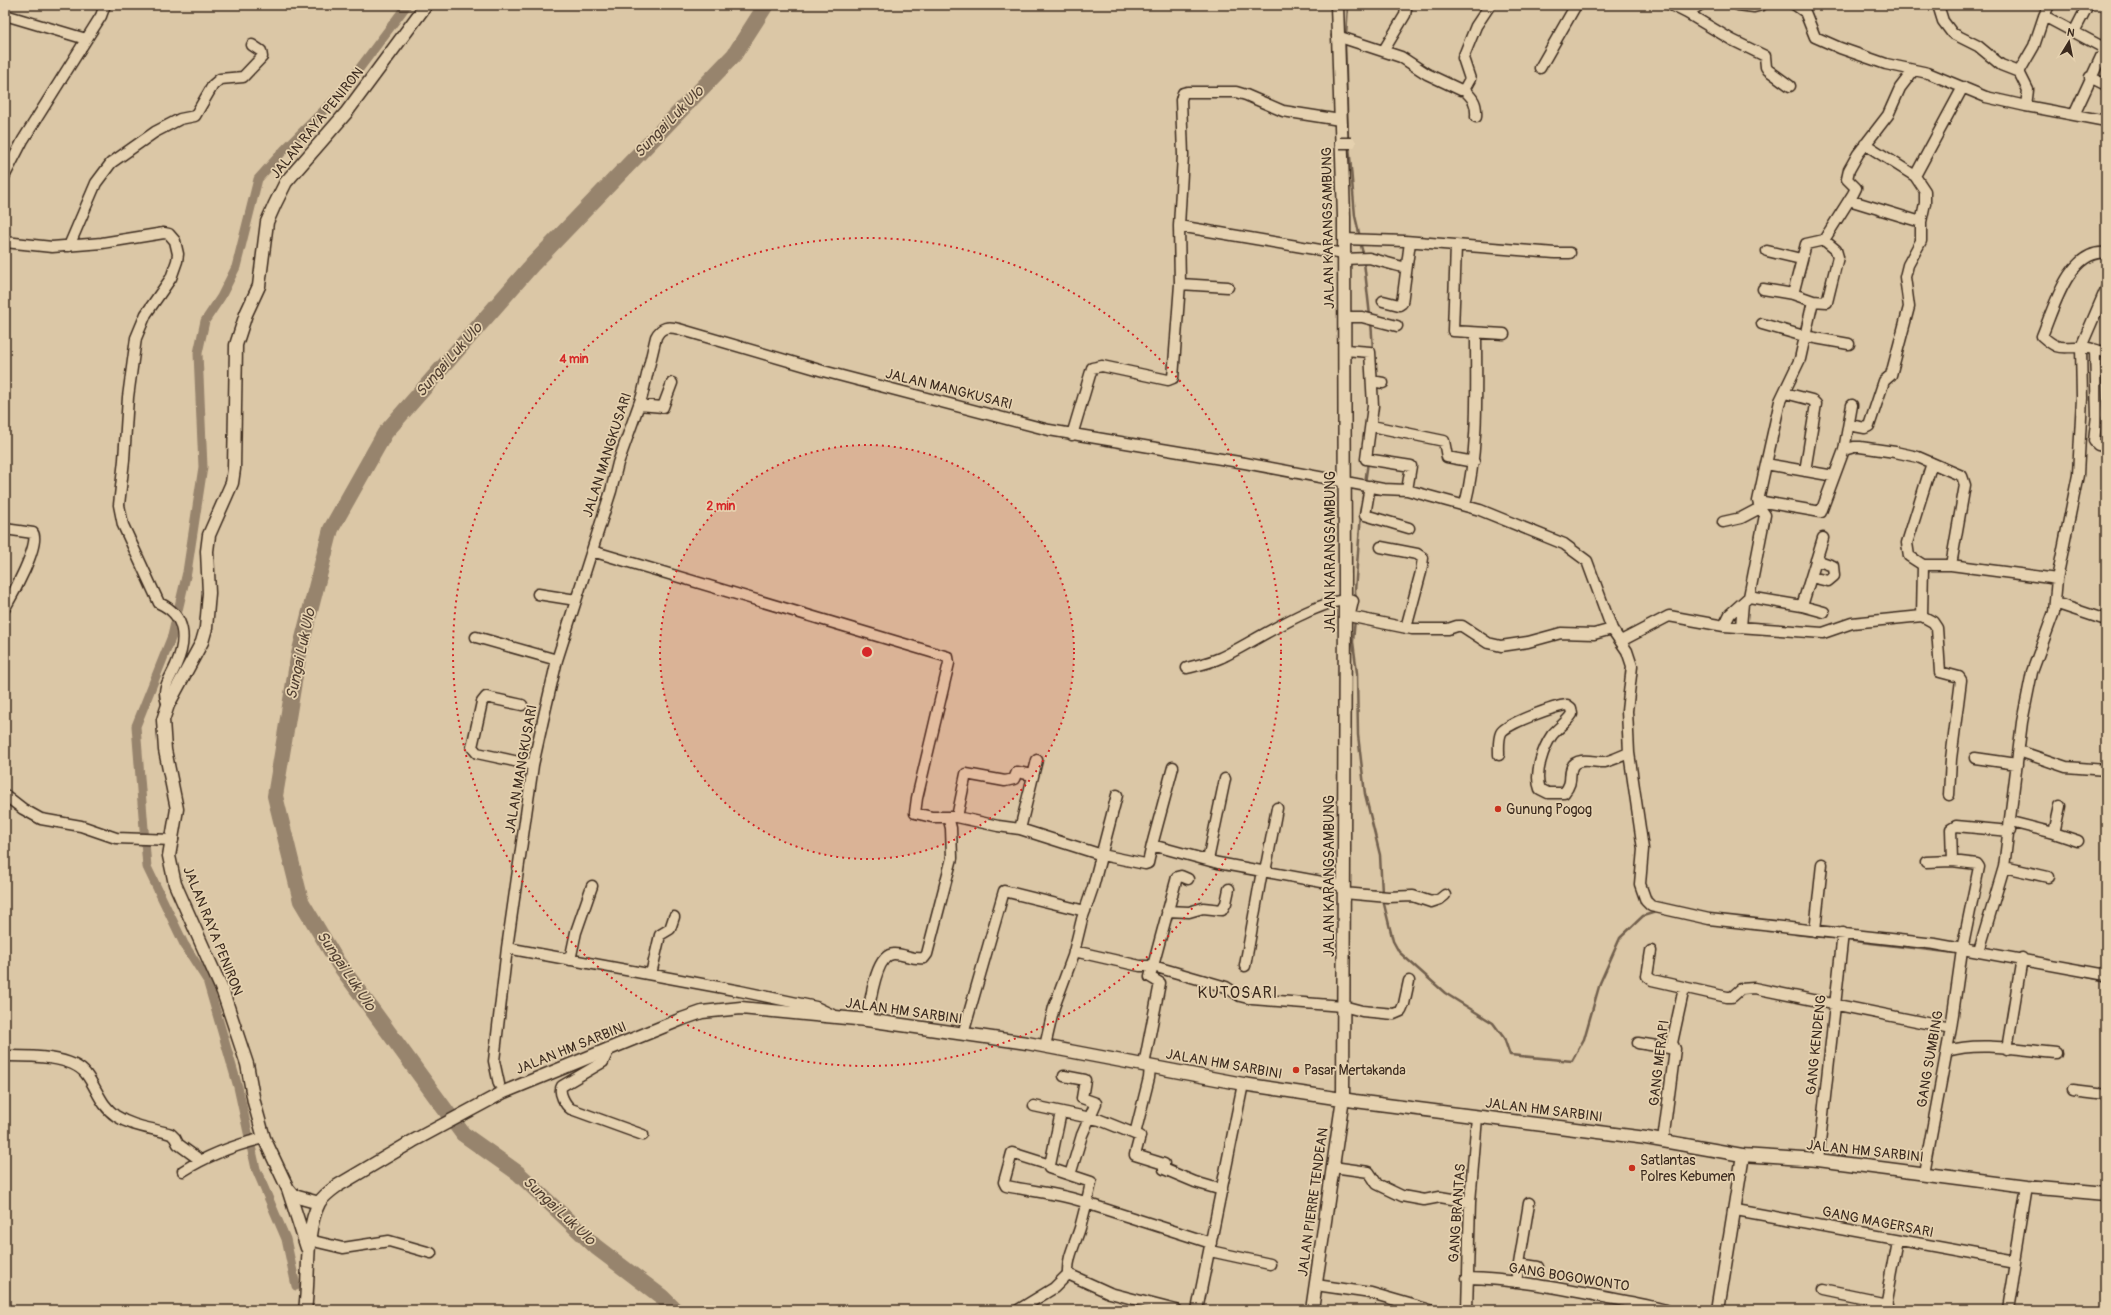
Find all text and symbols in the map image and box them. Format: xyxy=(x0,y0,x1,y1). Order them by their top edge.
north arrow xyxy=(2049,22,2089,62)
text: N xyxy=(2066,26,2076,40)
street label: JALAN RAYA PENIRON xyxy=(267,64,367,182)
water label: Sungai Luk Ulo xyxy=(630,82,709,162)
street label: JALAN KARANGSAMBUNG xyxy=(1318,147,1338,309)
water label: Sungai Luk Ulo xyxy=(412,318,487,401)
text: 4 min xyxy=(558,352,589,367)
street label: JALAN MANGKUSARI xyxy=(884,365,1014,413)
street label: JALAN MANGKUSARI xyxy=(579,390,635,520)
street label: JALAN KARANGSAMBUNG xyxy=(1322,471,1339,633)
text: 2 min xyxy=(707,499,736,514)
water label: Sungai Luk Ulo xyxy=(282,606,320,701)
centre of rings xyxy=(860,645,874,659)
street label: JALAN MANGKUSARI xyxy=(501,703,541,835)
street label: JALAN KARANGSAMBUNG xyxy=(1321,795,1338,957)
place label: Gunung Pogog xyxy=(1506,801,1592,818)
marker: Gunung Pogog xyxy=(1493,804,1503,814)
street label: JALAN RAYA PENIRON xyxy=(179,864,247,998)
water label: Sungai Luk Ulo xyxy=(312,927,380,1015)
district label: KUTOSARI xyxy=(1198,983,1278,1003)
street label: JALAN HM SARBINI xyxy=(844,994,964,1028)
street label: GANG KENDENG xyxy=(1802,994,1830,1096)
street label: GANG SUMBING xyxy=(1913,1009,1947,1109)
street label: JALAN HM SARBINI xyxy=(513,1018,629,1078)
street label: GANG MERAPI xyxy=(1645,1019,1673,1107)
street label: JALAN HM SARBINI xyxy=(1164,1045,1284,1083)
place label: Pasar Mertakanda xyxy=(1304,1062,1406,1079)
marker: Pasar Mertakanda xyxy=(1291,1065,1301,1075)
street label: JALAN HM SARBINI xyxy=(1484,1094,1604,1126)
street label: JALAN PIERRE TENDEAN xyxy=(1294,1126,1332,1278)
street label: JALAN HM SARBINI xyxy=(1805,1136,1925,1166)
place label: Satlantas Polres Kebumen xyxy=(1640,1152,1735,1185)
street label: GANG BRANTAS xyxy=(1445,1163,1469,1263)
marker: Satlantas Polres Kebumen xyxy=(1627,1163,1637,1173)
water label: Sungai Luk Ulo xyxy=(519,1173,600,1250)
street label: GANG MAGERSARI xyxy=(1821,1203,1935,1241)
street label: GANG BOGOWONTO xyxy=(1507,1259,1631,1295)

